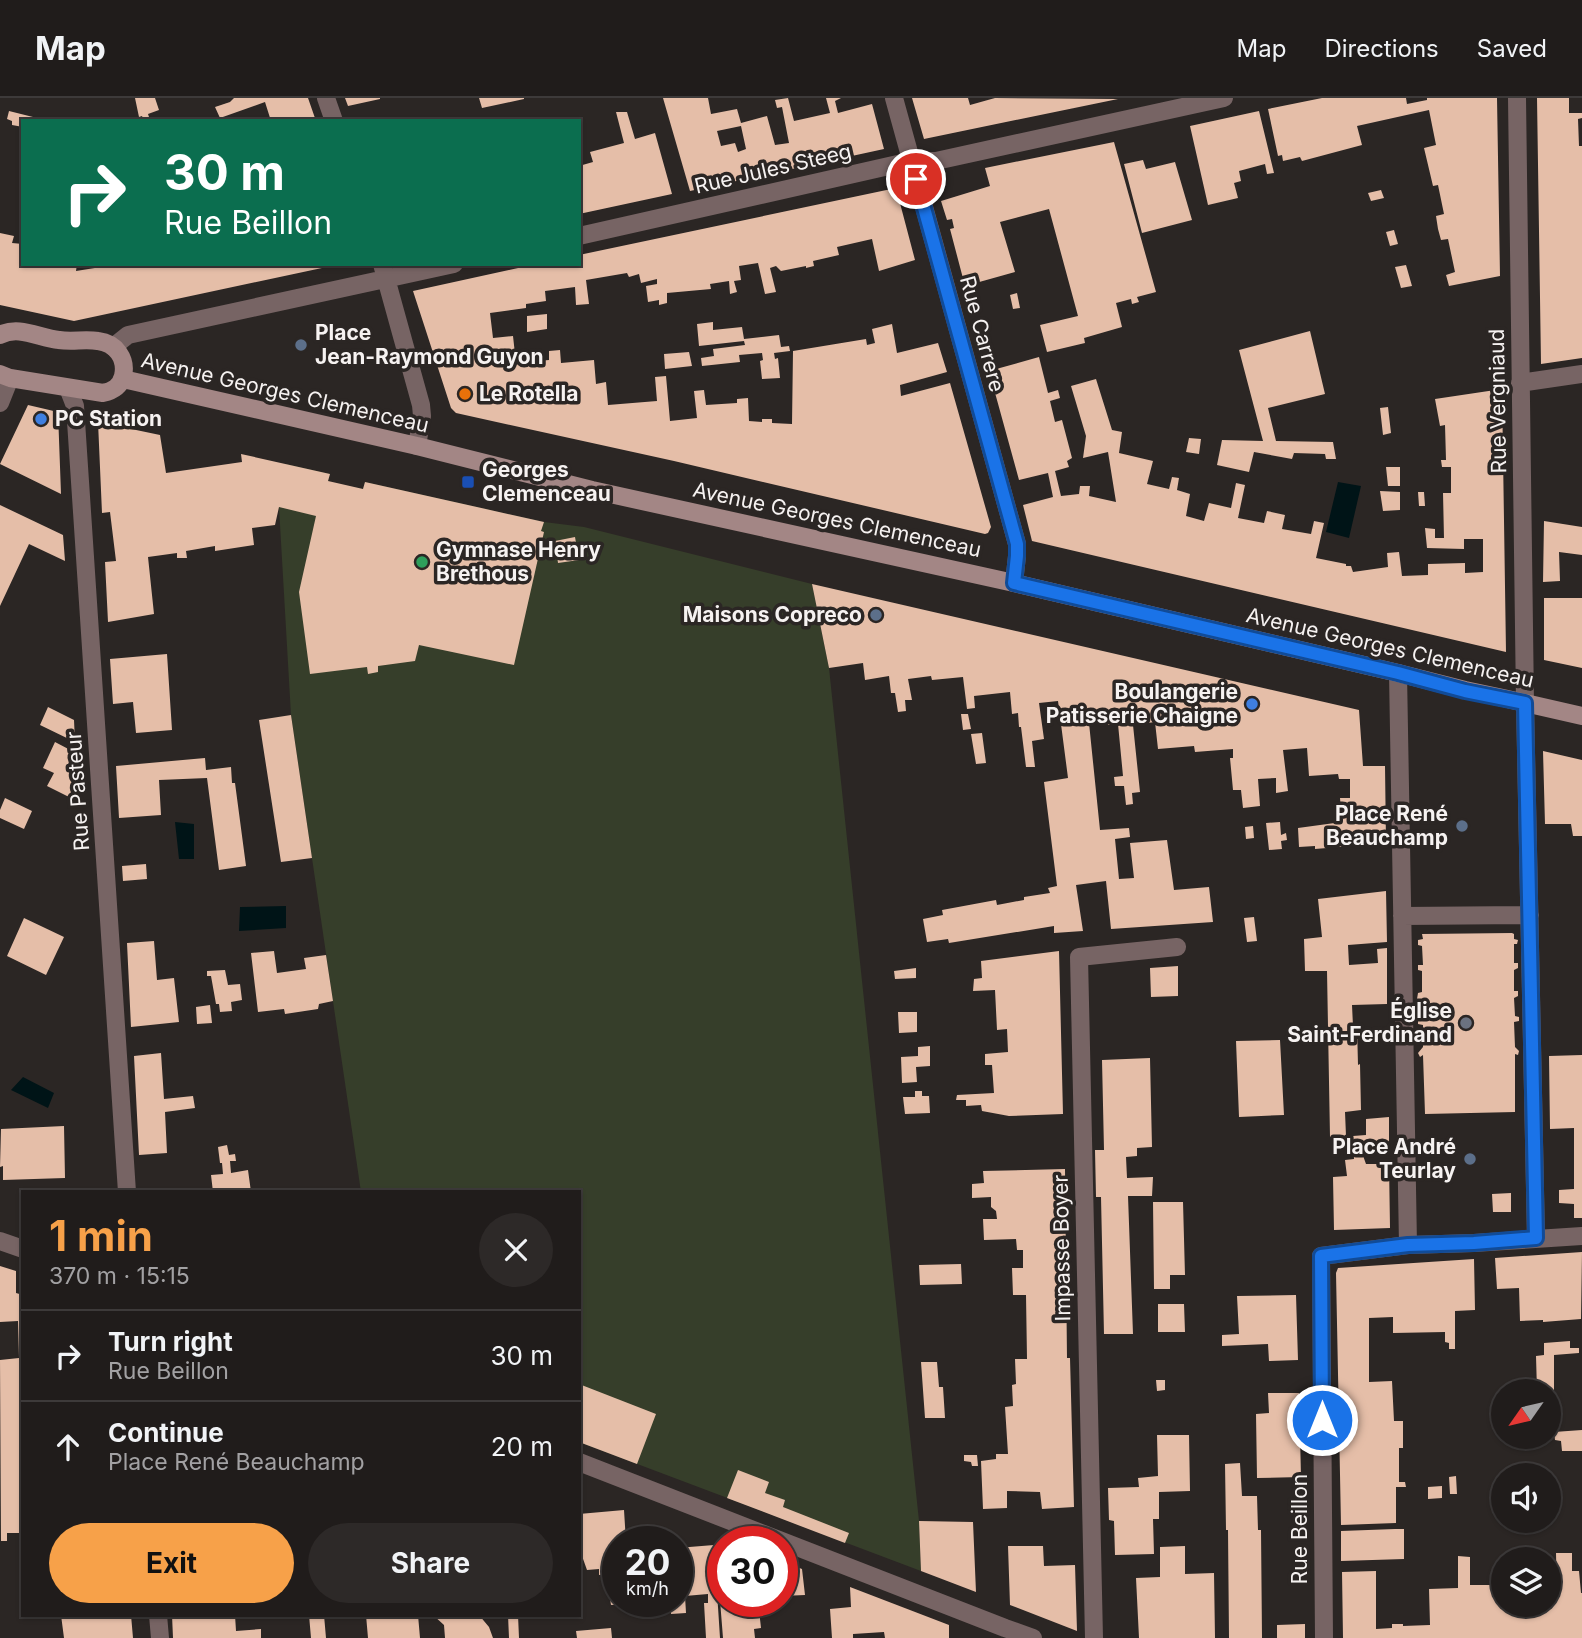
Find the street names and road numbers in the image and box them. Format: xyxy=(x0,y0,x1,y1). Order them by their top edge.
street label: Rue Jules Steeg xyxy=(692,138,854,199)
street label: Rue Carrere xyxy=(955,273,1010,395)
street label: Rue Vergniaud xyxy=(1484,328,1511,474)
street label: Avenue Georges Clemenceau xyxy=(139,347,431,438)
street label: Avenue Georges Clemenceau xyxy=(691,477,984,562)
street label: Avenue Georges Clemenceau xyxy=(1244,602,1536,693)
street label: Rue Pasteur xyxy=(61,730,94,852)
street label: Impasse Boyer xyxy=(1048,1174,1075,1322)
street label: Rue Beillon xyxy=(1287,1474,1312,1584)

